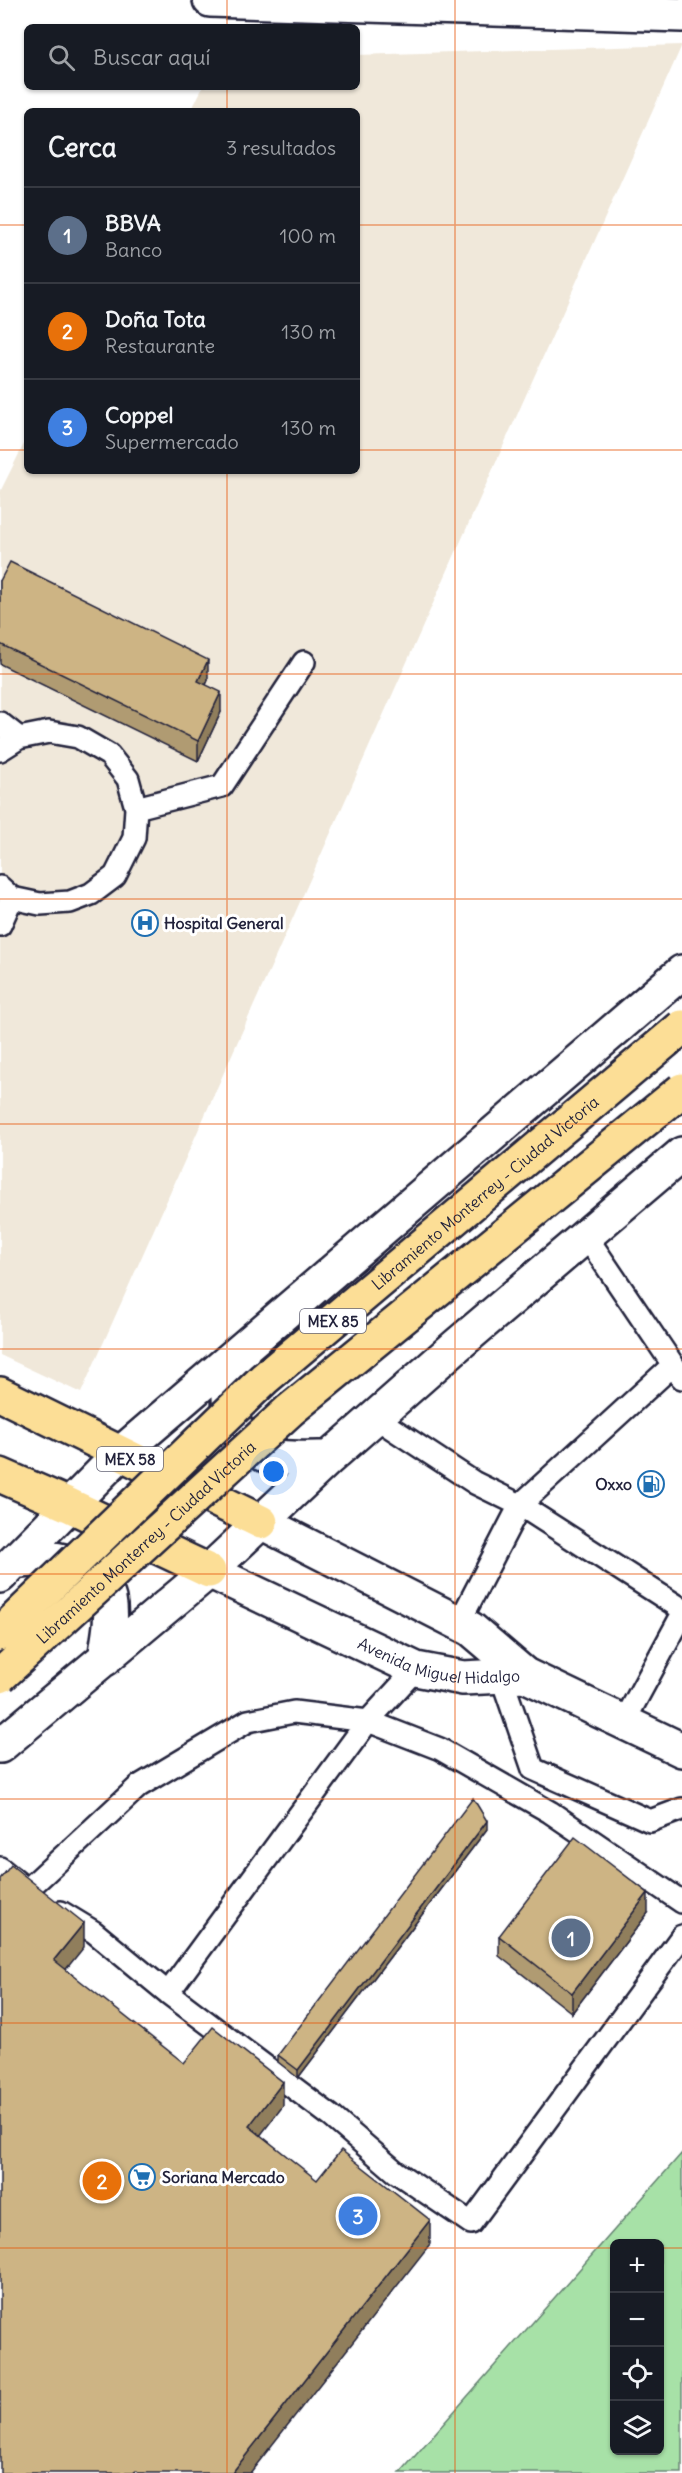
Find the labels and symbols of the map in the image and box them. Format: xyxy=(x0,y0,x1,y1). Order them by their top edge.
hospital icon: Hospital General xyxy=(130,908,160,938)
place label: Hospital General xyxy=(164,913,284,934)
street label: Libramiento Monterrey - Ciudad Victoria xyxy=(367,1092,603,1294)
road number: MEX 85 xyxy=(300,1309,366,1333)
street label: Libramiento Monterrey - Ciudad Victoria xyxy=(32,1437,260,1648)
road number: MEX 58 xyxy=(97,1447,163,1471)
your location xyxy=(259,1457,288,1486)
fuel station icon: Oxxo xyxy=(636,1469,666,1499)
place label: Oxxo xyxy=(595,1474,632,1494)
street label: Avenida Miguel Hidalgo xyxy=(355,1633,520,1688)
pin: 1 xyxy=(552,1916,590,1960)
pin: 2 xyxy=(82,2158,122,2204)
supermarket icon: Soriana Mercado xyxy=(127,2162,157,2192)
place label: Soriana Mercado xyxy=(162,2167,285,2187)
pin: 3 xyxy=(338,2194,378,2238)

